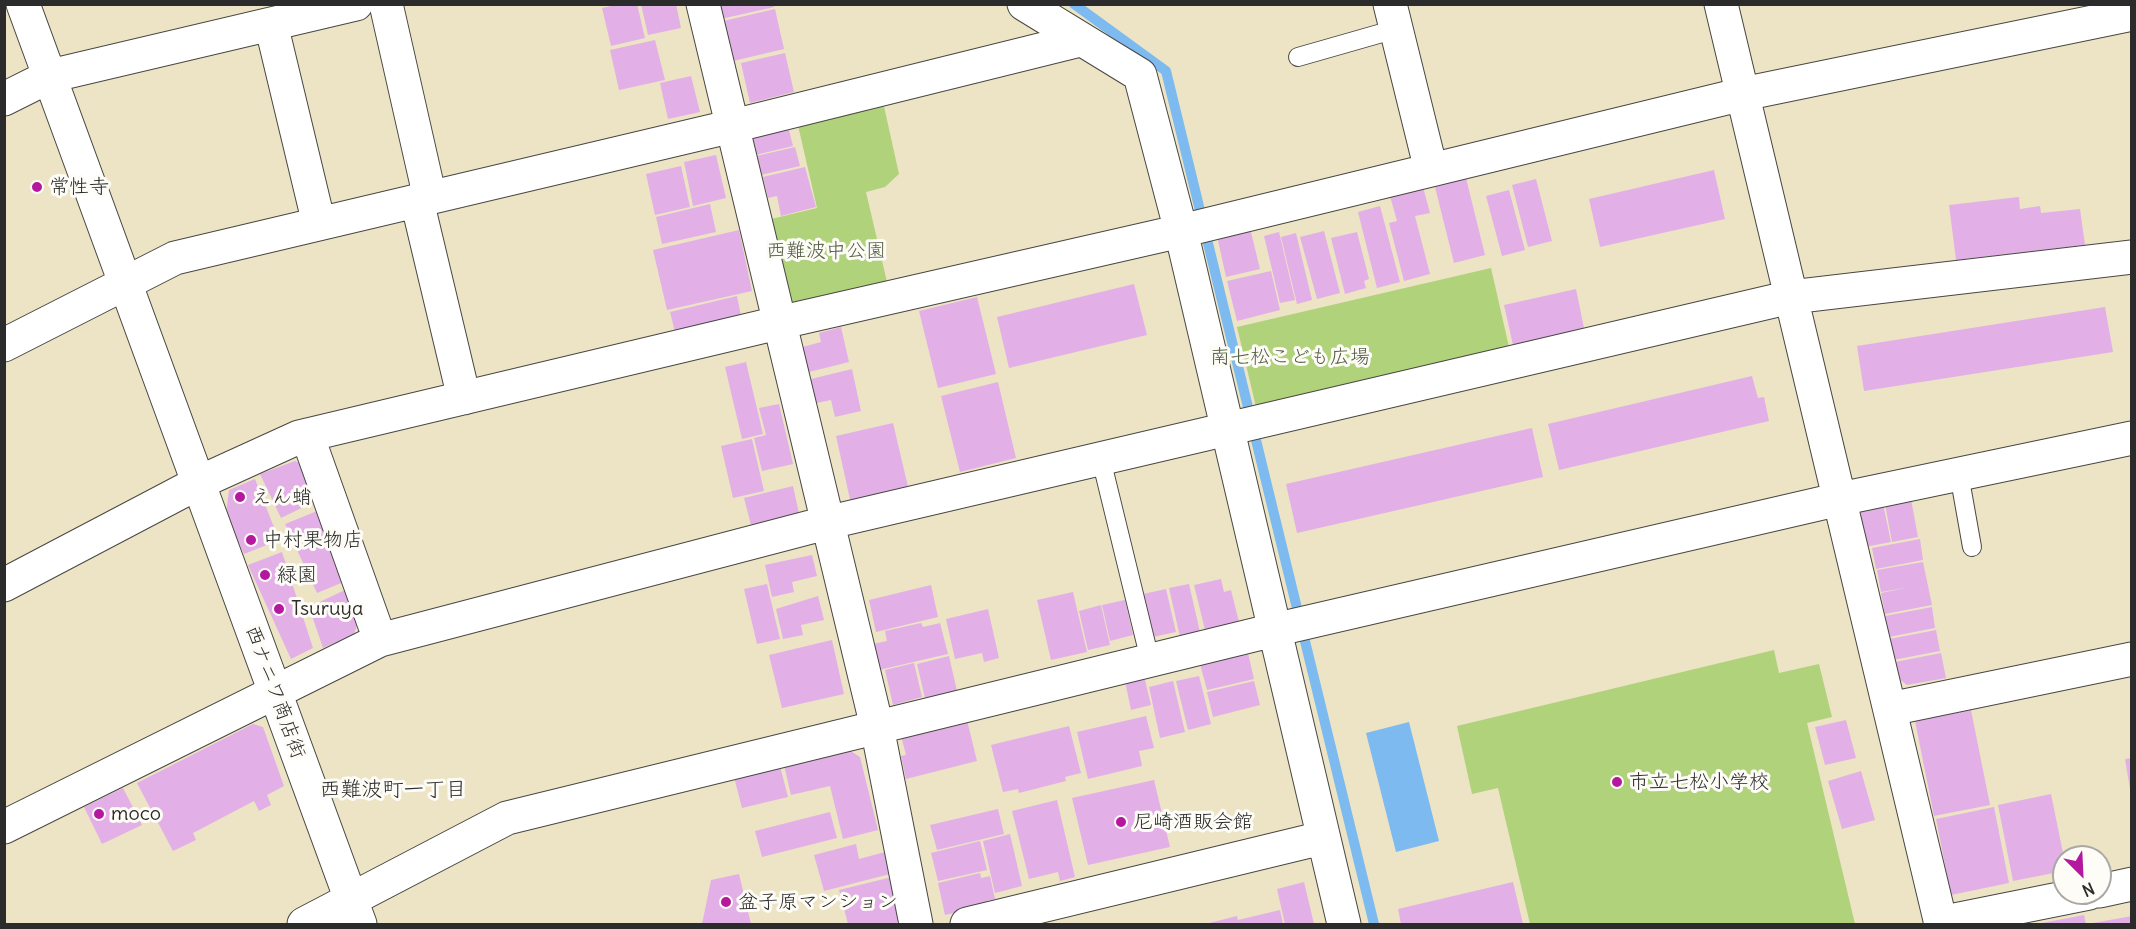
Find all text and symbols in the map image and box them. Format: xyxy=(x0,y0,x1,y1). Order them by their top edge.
place label: 常性寺 xyxy=(49,175,109,199)
marker: 常性寺 xyxy=(30,180,44,194)
park label: 西難波中公園 xyxy=(766,239,886,263)
park label: 南七松こども広場 xyxy=(1210,345,1370,369)
place label: えん蛸 xyxy=(252,485,312,509)
marker: えん蛸 xyxy=(233,490,247,504)
place label: 中村果物店 xyxy=(263,528,363,552)
marker: 中村果物店 xyxy=(244,533,258,547)
place label: 緑園 xyxy=(277,563,317,587)
marker: 緑園 xyxy=(258,568,272,582)
place label: Tsuruya xyxy=(291,597,363,621)
marker: Tsuruya xyxy=(272,602,286,616)
street label: 西ナニワ商店街 xyxy=(240,622,310,762)
place label: 市立七松小学校 xyxy=(1629,770,1769,794)
marker: 市立七松小学校 xyxy=(1610,775,1624,789)
district label: 西難波町一丁目 xyxy=(320,777,466,803)
place label: moco xyxy=(111,802,161,826)
marker: moco xyxy=(92,807,106,821)
place label: 尼崎酒販会館 xyxy=(1133,810,1253,834)
marker: 尼崎酒販会館 xyxy=(1114,815,1128,829)
north arrow xyxy=(2052,845,2112,905)
text: N xyxy=(2079,878,2098,901)
place label: 盆子原マンション xyxy=(738,890,898,914)
marker: 盆子原マンション xyxy=(719,895,733,909)

